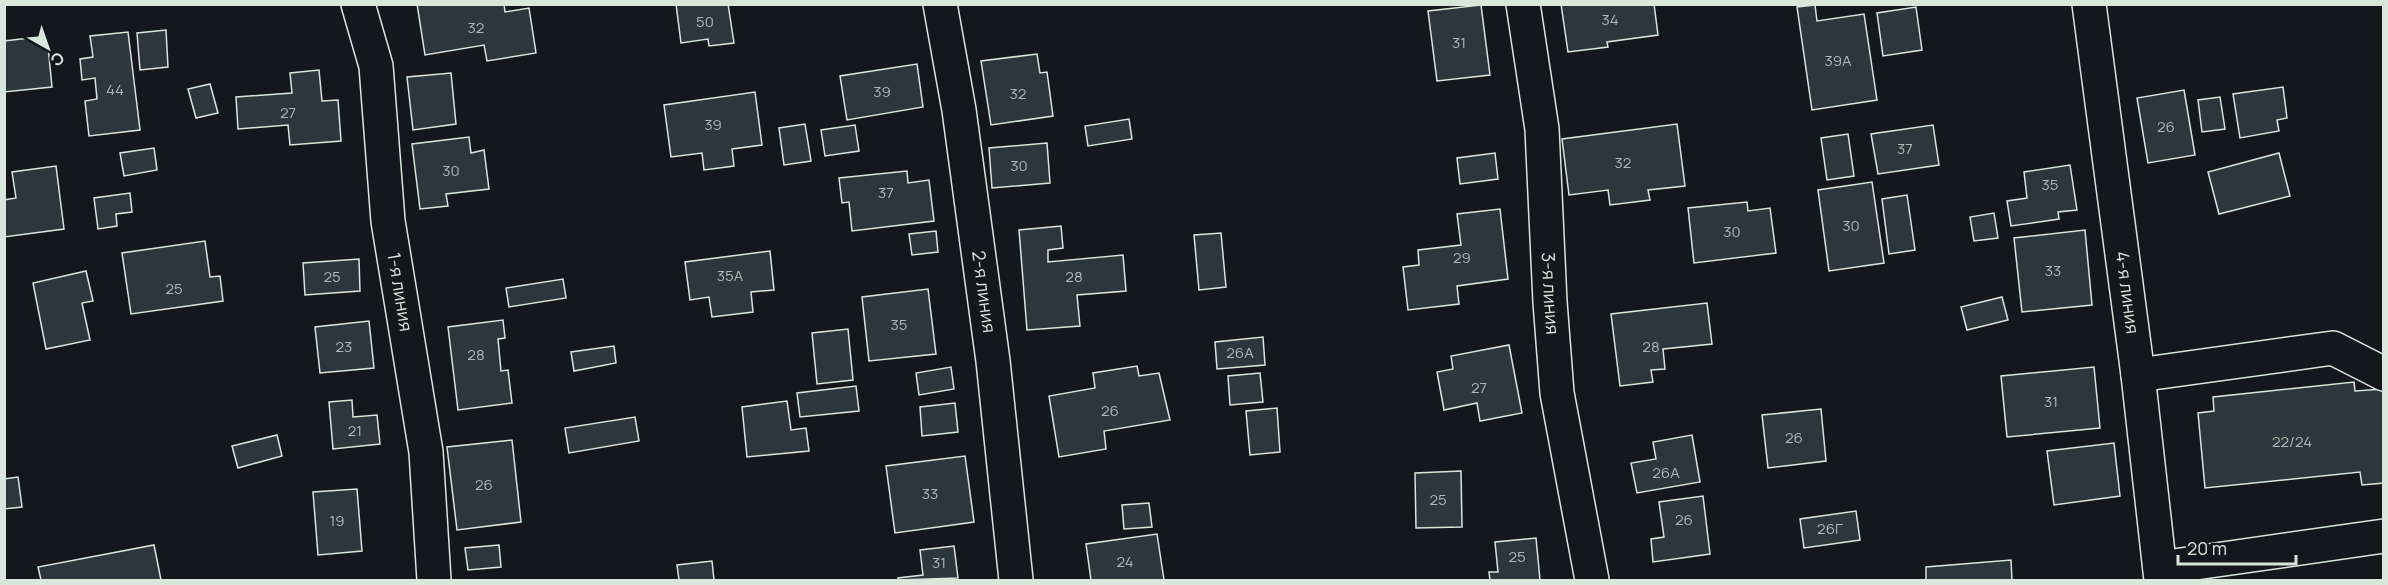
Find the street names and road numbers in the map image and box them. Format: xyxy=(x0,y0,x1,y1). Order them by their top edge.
street label: 2-я линия xyxy=(967,249,1002,334)
street label: 4-я линия xyxy=(2111,250,2145,335)
street label: 1-я линия xyxy=(382,251,419,333)
street label: 3-я линия xyxy=(1537,252,1565,335)

